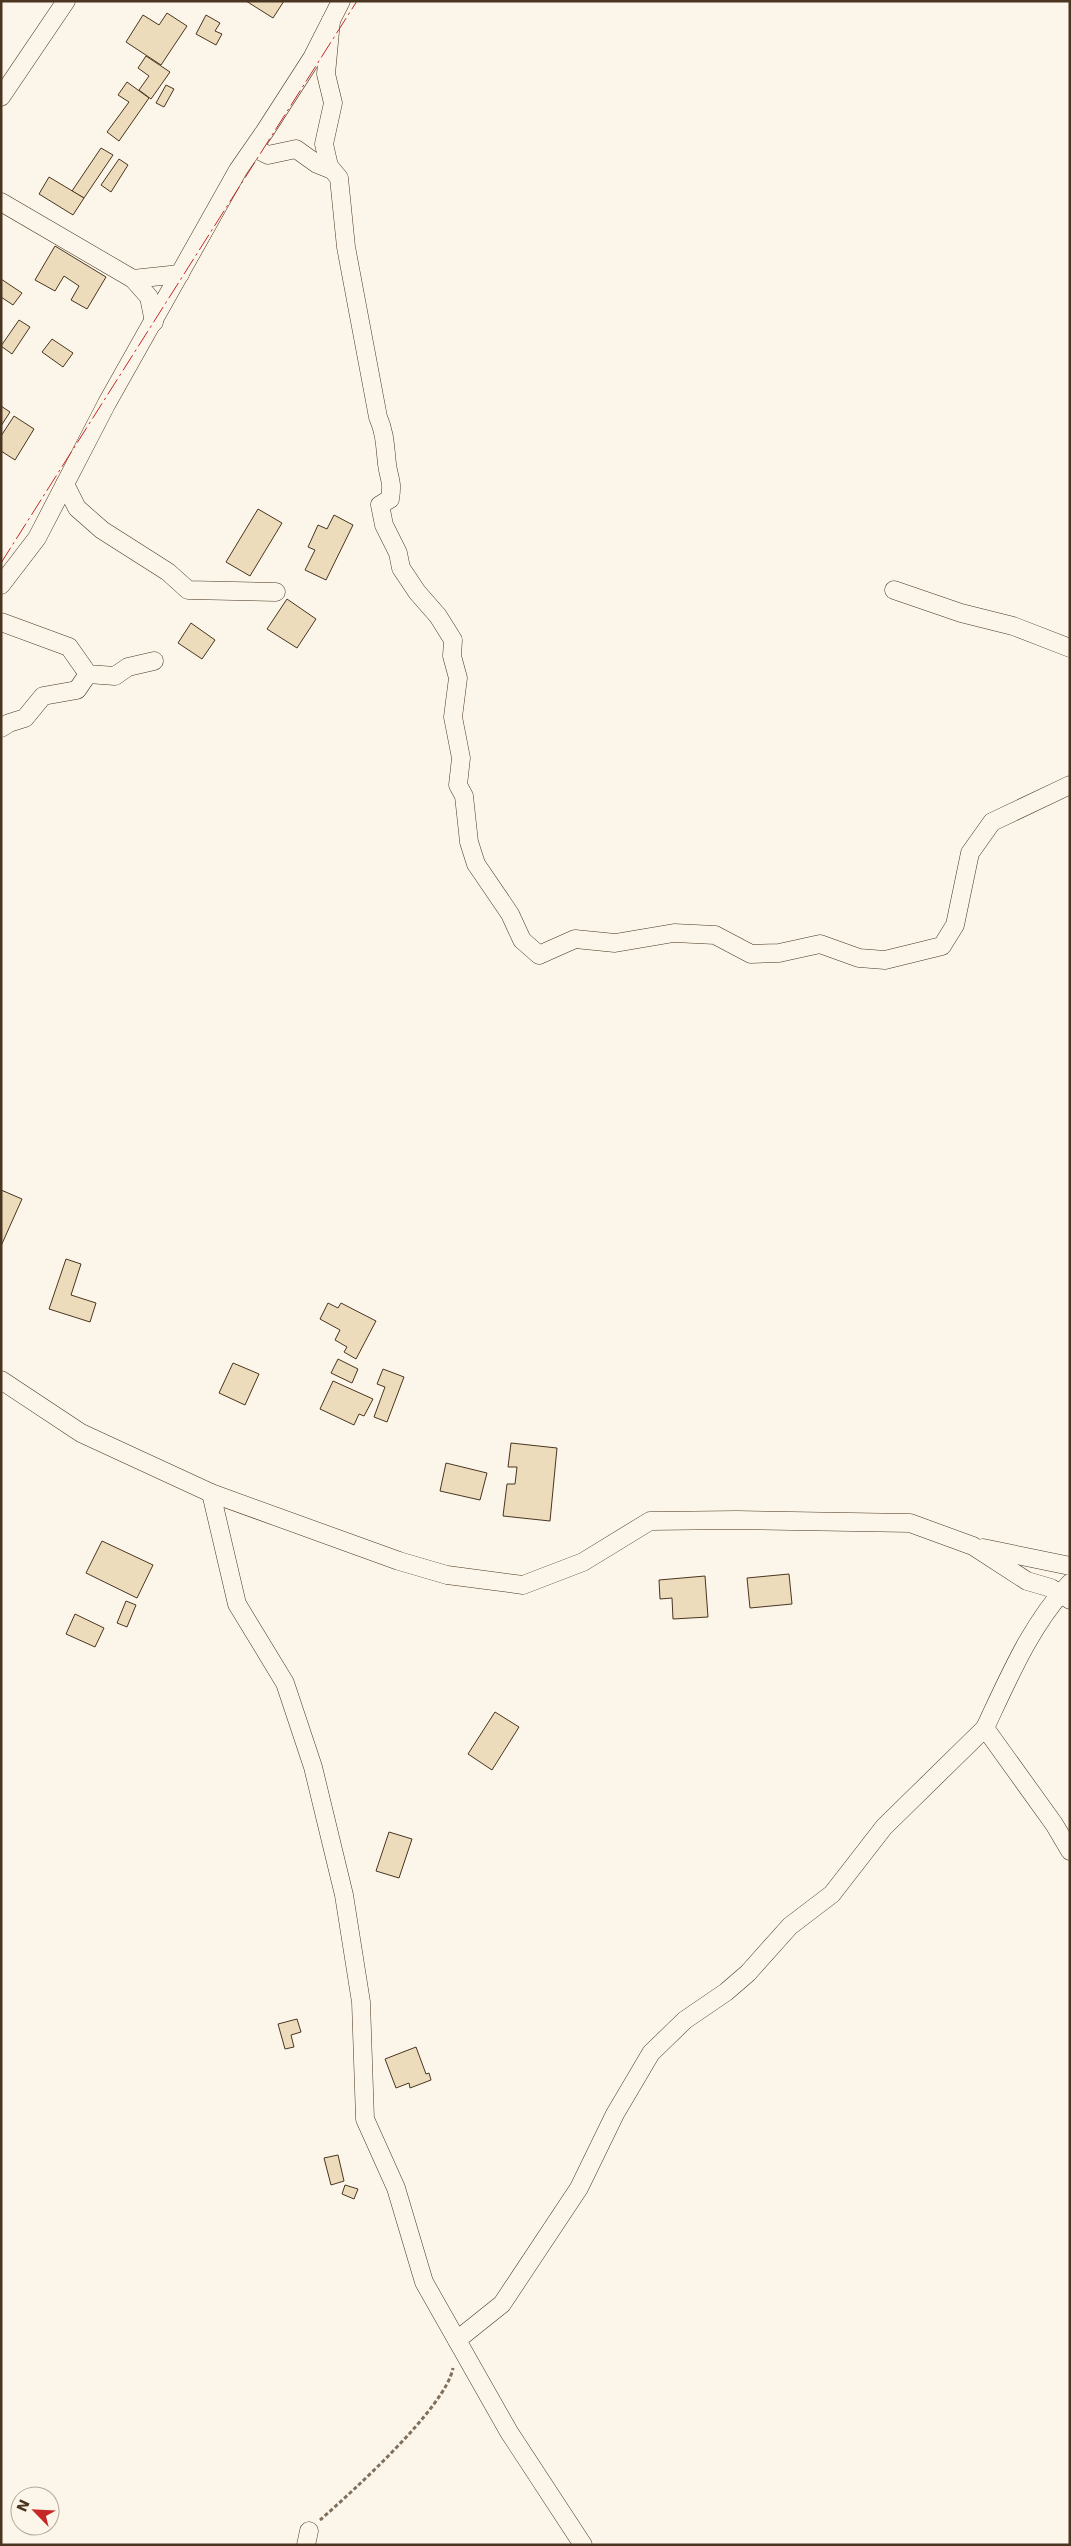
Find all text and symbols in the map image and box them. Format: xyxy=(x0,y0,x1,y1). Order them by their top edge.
north arrow xyxy=(10,2486,60,2536)
text: N xyxy=(13,2497,33,2514)

